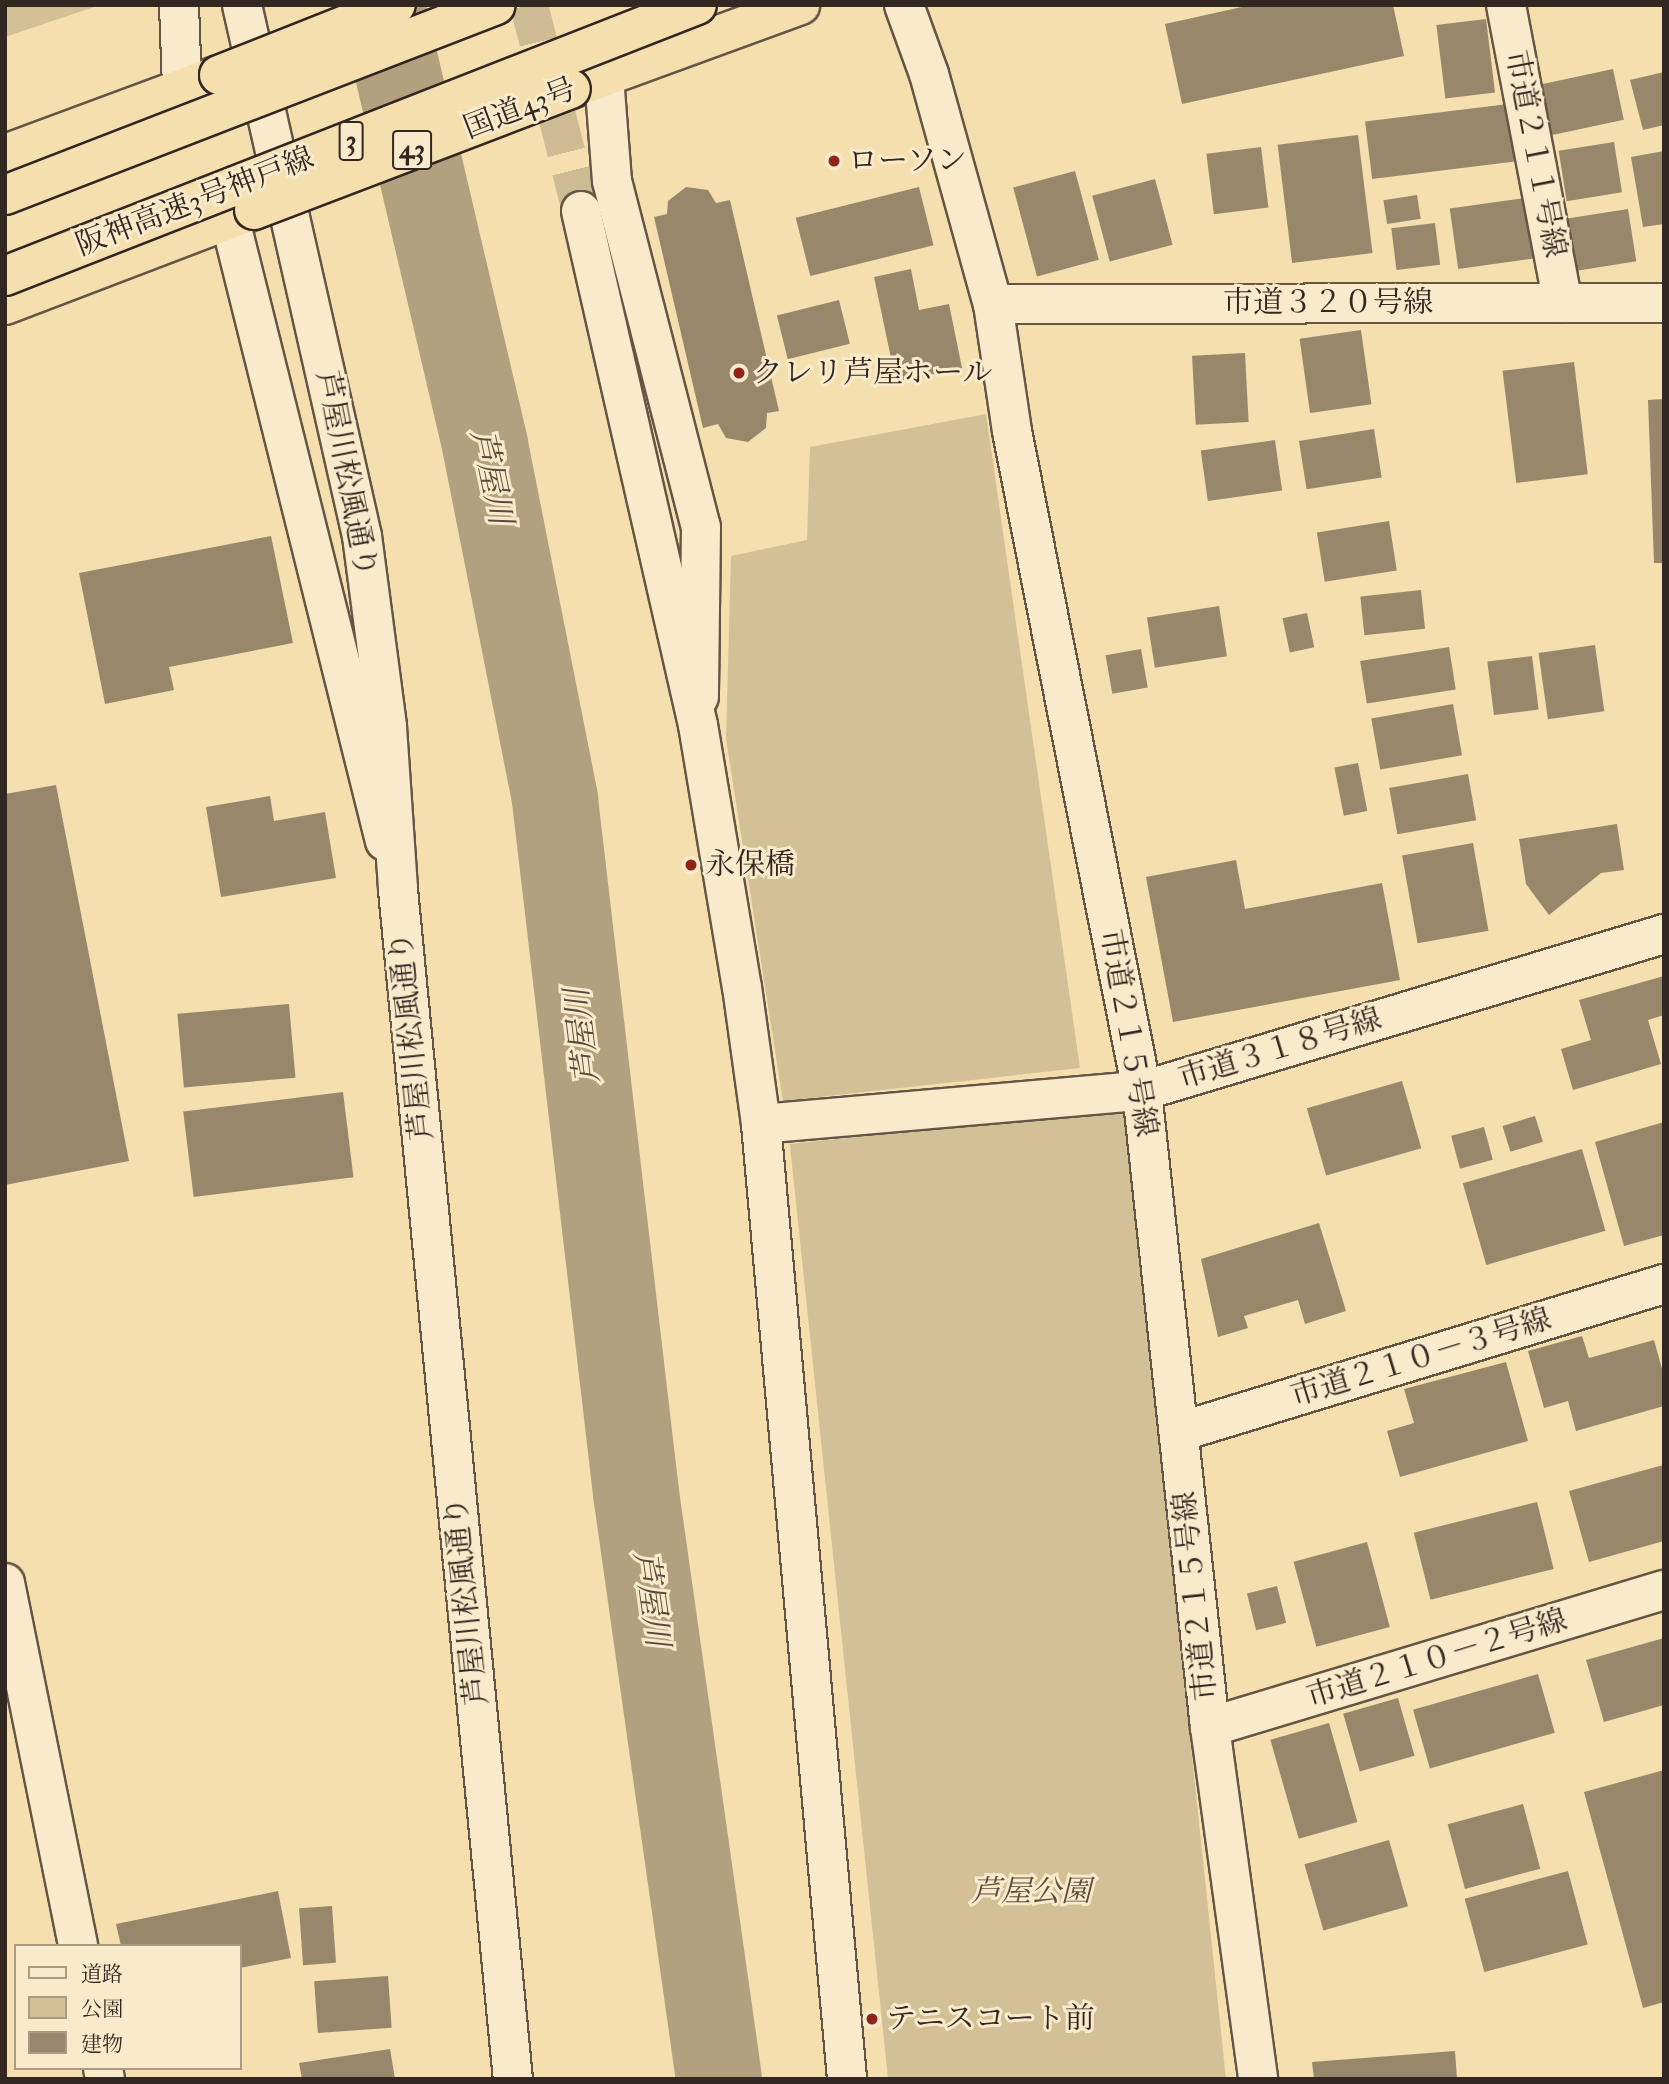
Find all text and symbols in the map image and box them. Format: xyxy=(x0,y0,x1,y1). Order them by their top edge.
street label: 市道２１１号線 xyxy=(1497,47,1573,261)
street label: 国道43号 xyxy=(459,71,581,147)
road number: 3 xyxy=(337,116,365,166)
road number: 43 xyxy=(391,125,433,174)
street label: 阪神高速3号神戸線 xyxy=(71,140,319,264)
place label: ローソン xyxy=(848,143,968,179)
marker: ローソン xyxy=(826,153,842,169)
street label: 市道３２０号線 xyxy=(1223,285,1433,321)
place label: クレリ芦屋ホール xyxy=(753,355,993,391)
marker: クレリ芦屋ホール xyxy=(731,365,747,381)
street label: 芦屋川松風通り xyxy=(308,367,384,581)
water label: 芦屋川 xyxy=(462,426,520,528)
place label: 永保橋 xyxy=(705,847,795,883)
marker: 永保橋 xyxy=(683,857,699,873)
street label: 市道２１５号線 xyxy=(1092,926,1164,1140)
street label: 芦屋川松風通り xyxy=(383,930,441,1142)
water label: 芦屋川 xyxy=(558,986,608,1086)
street label: 市道３１８号線 xyxy=(1174,1001,1386,1097)
street label: 市道２１０－３号線 xyxy=(1287,1301,1555,1415)
street label: 市道２１５号線 xyxy=(1167,1490,1225,1702)
street label: 芦屋川松風通り xyxy=(438,1495,496,1707)
water label: 芦屋川 xyxy=(625,1549,677,1649)
street label: 市道２１０－２号線 xyxy=(1303,1602,1571,1716)
park label: 芦屋公園 xyxy=(971,1874,1091,1910)
legend xyxy=(14,1944,242,2070)
text: 道路 xyxy=(81,1961,123,1988)
text: 公園 xyxy=(81,1996,123,2023)
place label: テニスコート前 xyxy=(886,2001,1096,2037)
marker: テニスコート前 xyxy=(864,2011,880,2027)
text: 建物 xyxy=(81,2031,123,2058)

